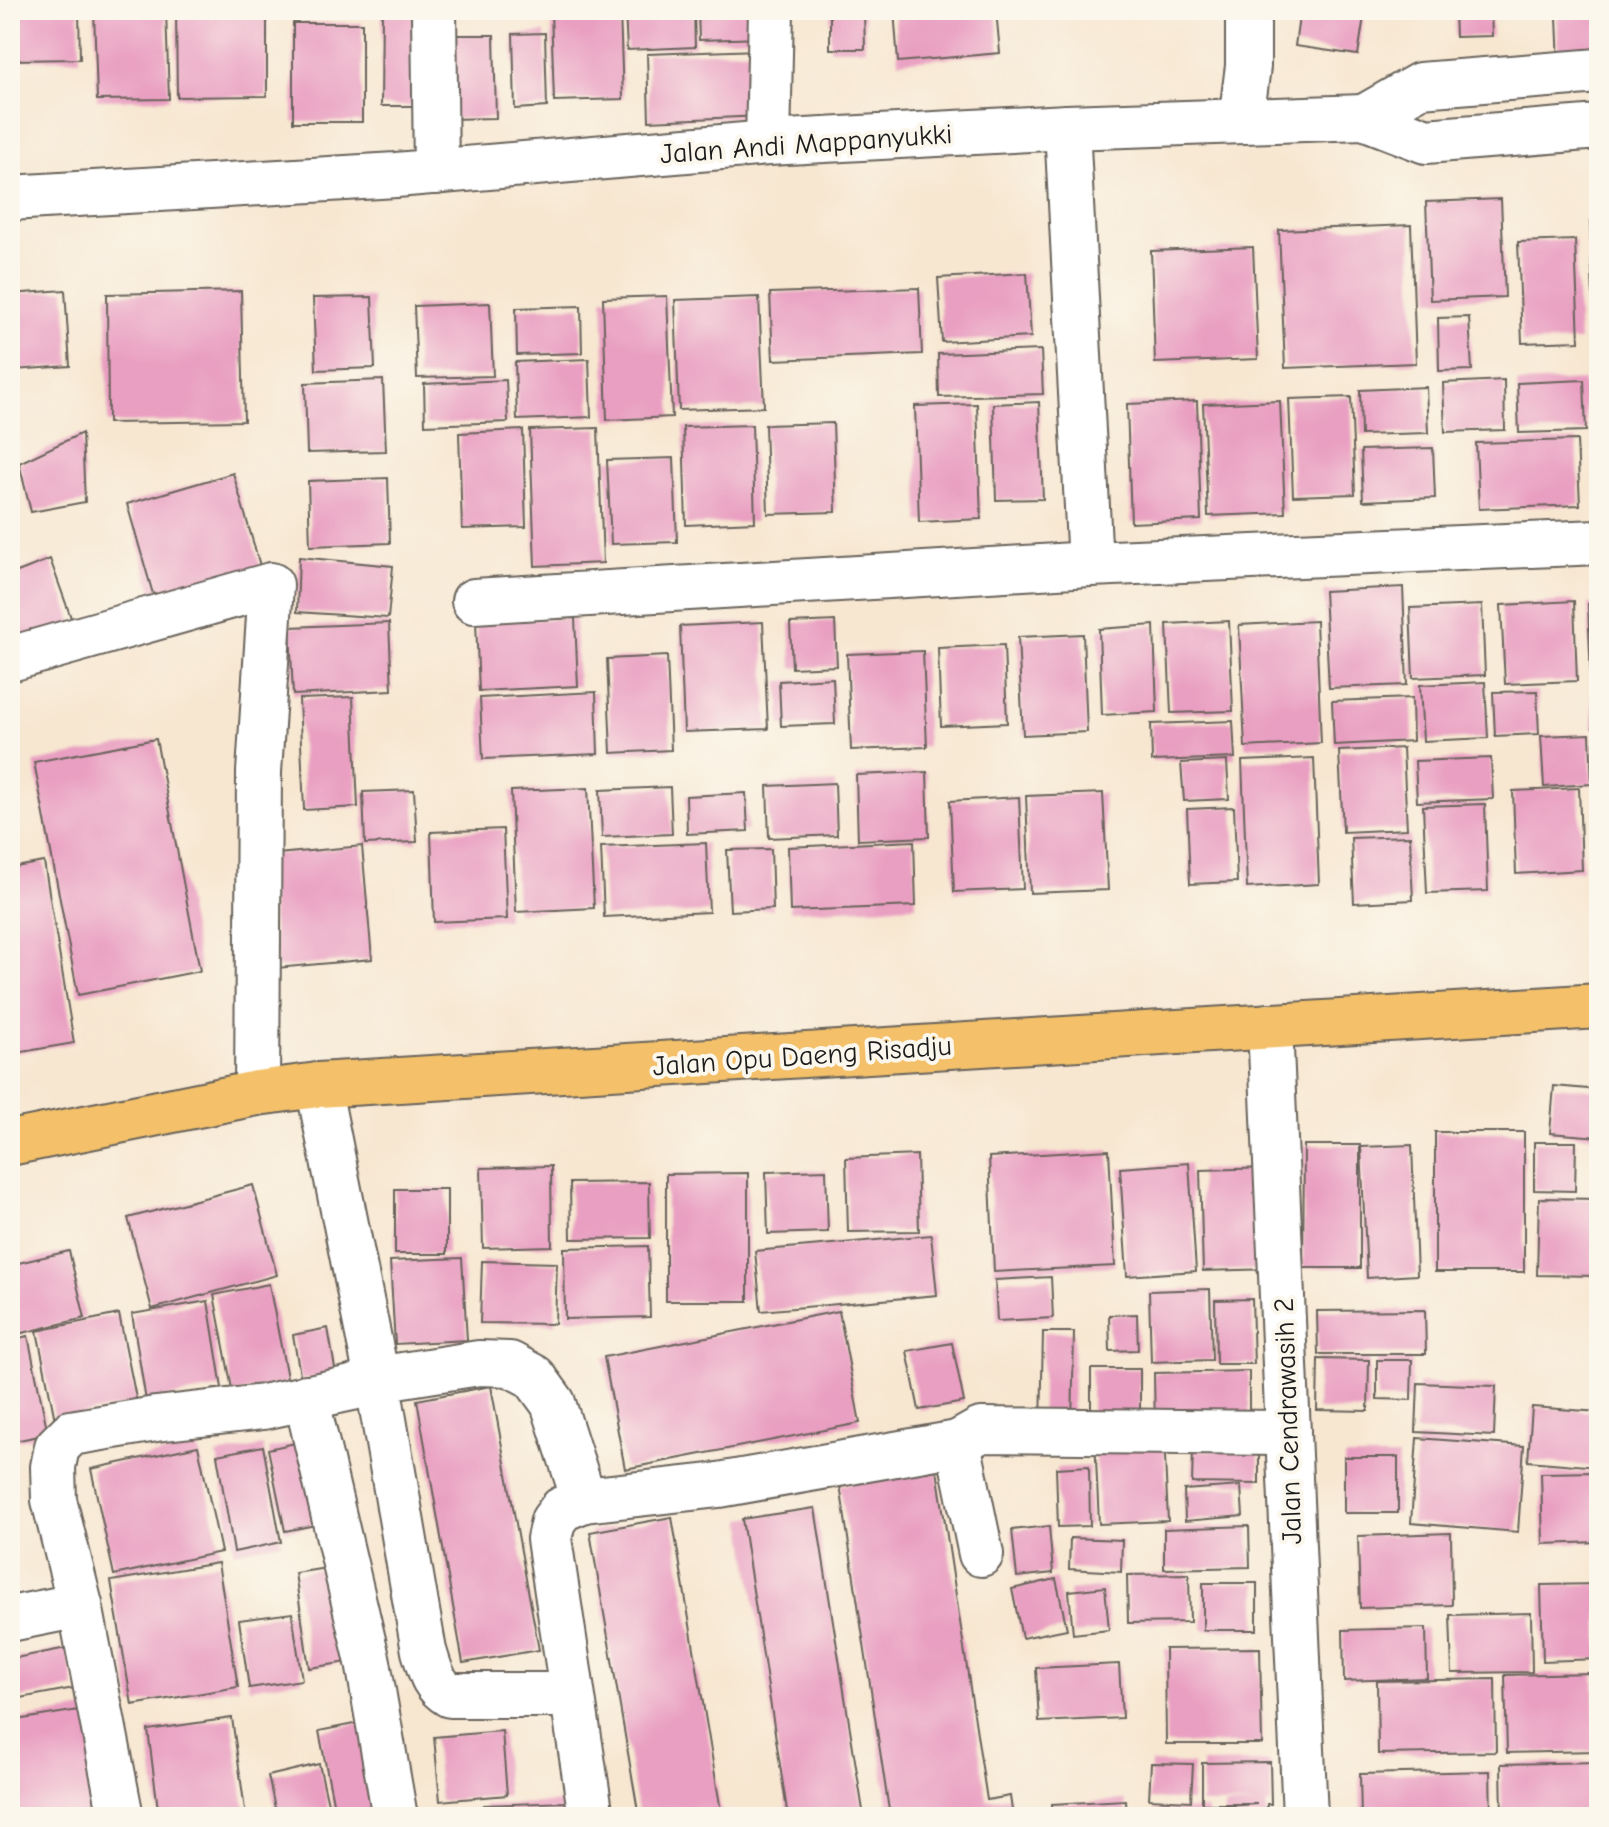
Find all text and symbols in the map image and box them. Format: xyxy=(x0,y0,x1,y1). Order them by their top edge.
street label: Jalan Andi Mappanyukki xyxy=(659,118,953,170)
street label: Jalan Opu Daeng Risadju xyxy=(651,1030,953,1082)
street label: Jalan Cendrawasih 2 xyxy=(1268,1297,1308,1545)

